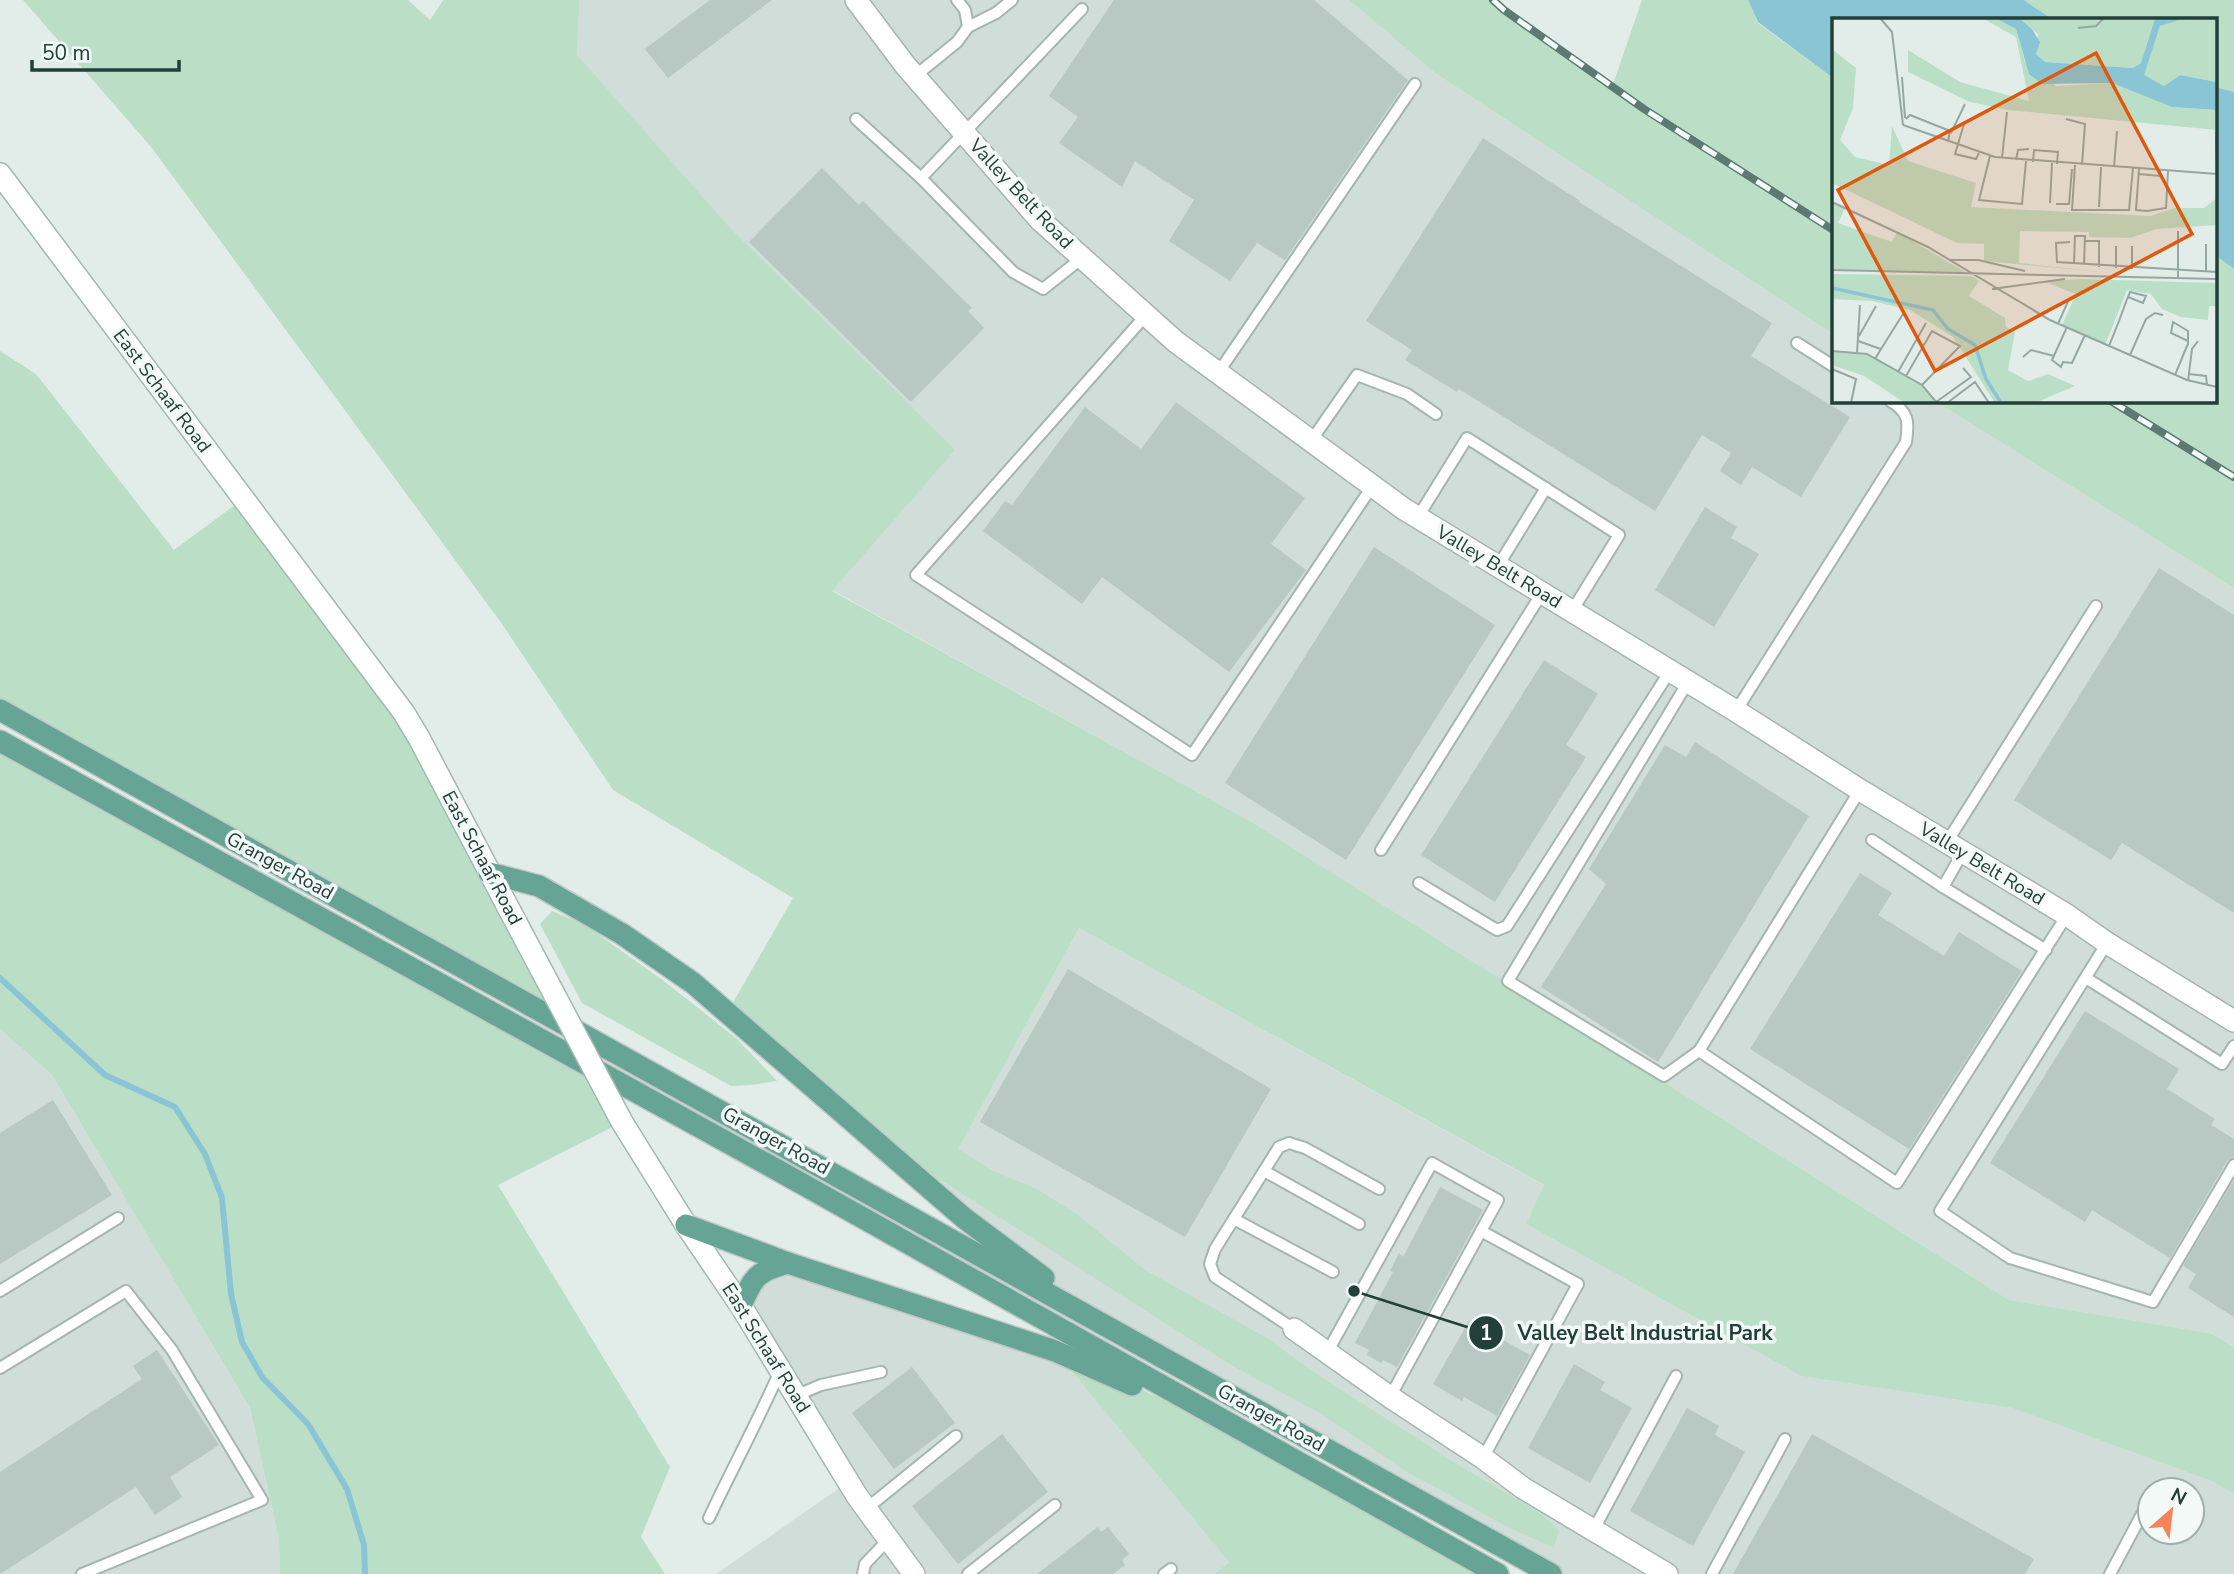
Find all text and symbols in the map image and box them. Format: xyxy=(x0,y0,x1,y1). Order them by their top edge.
inset map xyxy=(1832,18,2216,402)
scale bar xyxy=(32,28,178,72)
text: 50 m xyxy=(42,39,91,67)
street label: Valley Belt Road xyxy=(962,132,1079,255)
street label: East Schaaf Road xyxy=(107,324,217,458)
street label: Valley Belt Road xyxy=(1431,519,1567,615)
street label: East Schaaf Road xyxy=(436,786,528,930)
street label: Valley Belt Road xyxy=(1914,816,2050,912)
street label: Granger Road xyxy=(222,826,338,906)
street label: Granger Road xyxy=(718,1101,834,1181)
street label: East Schaaf Road xyxy=(716,1278,816,1418)
callout: Valley Belt Industrial Park xyxy=(1469,1312,1787,1354)
text: 1 xyxy=(1480,1319,1492,1347)
text: Valley Belt Industrial Park xyxy=(1516,1319,1773,1347)
street label: Granger Road xyxy=(1213,1378,1329,1458)
north arrow xyxy=(2136,1476,2206,1546)
text: N xyxy=(2166,1482,2191,1512)

